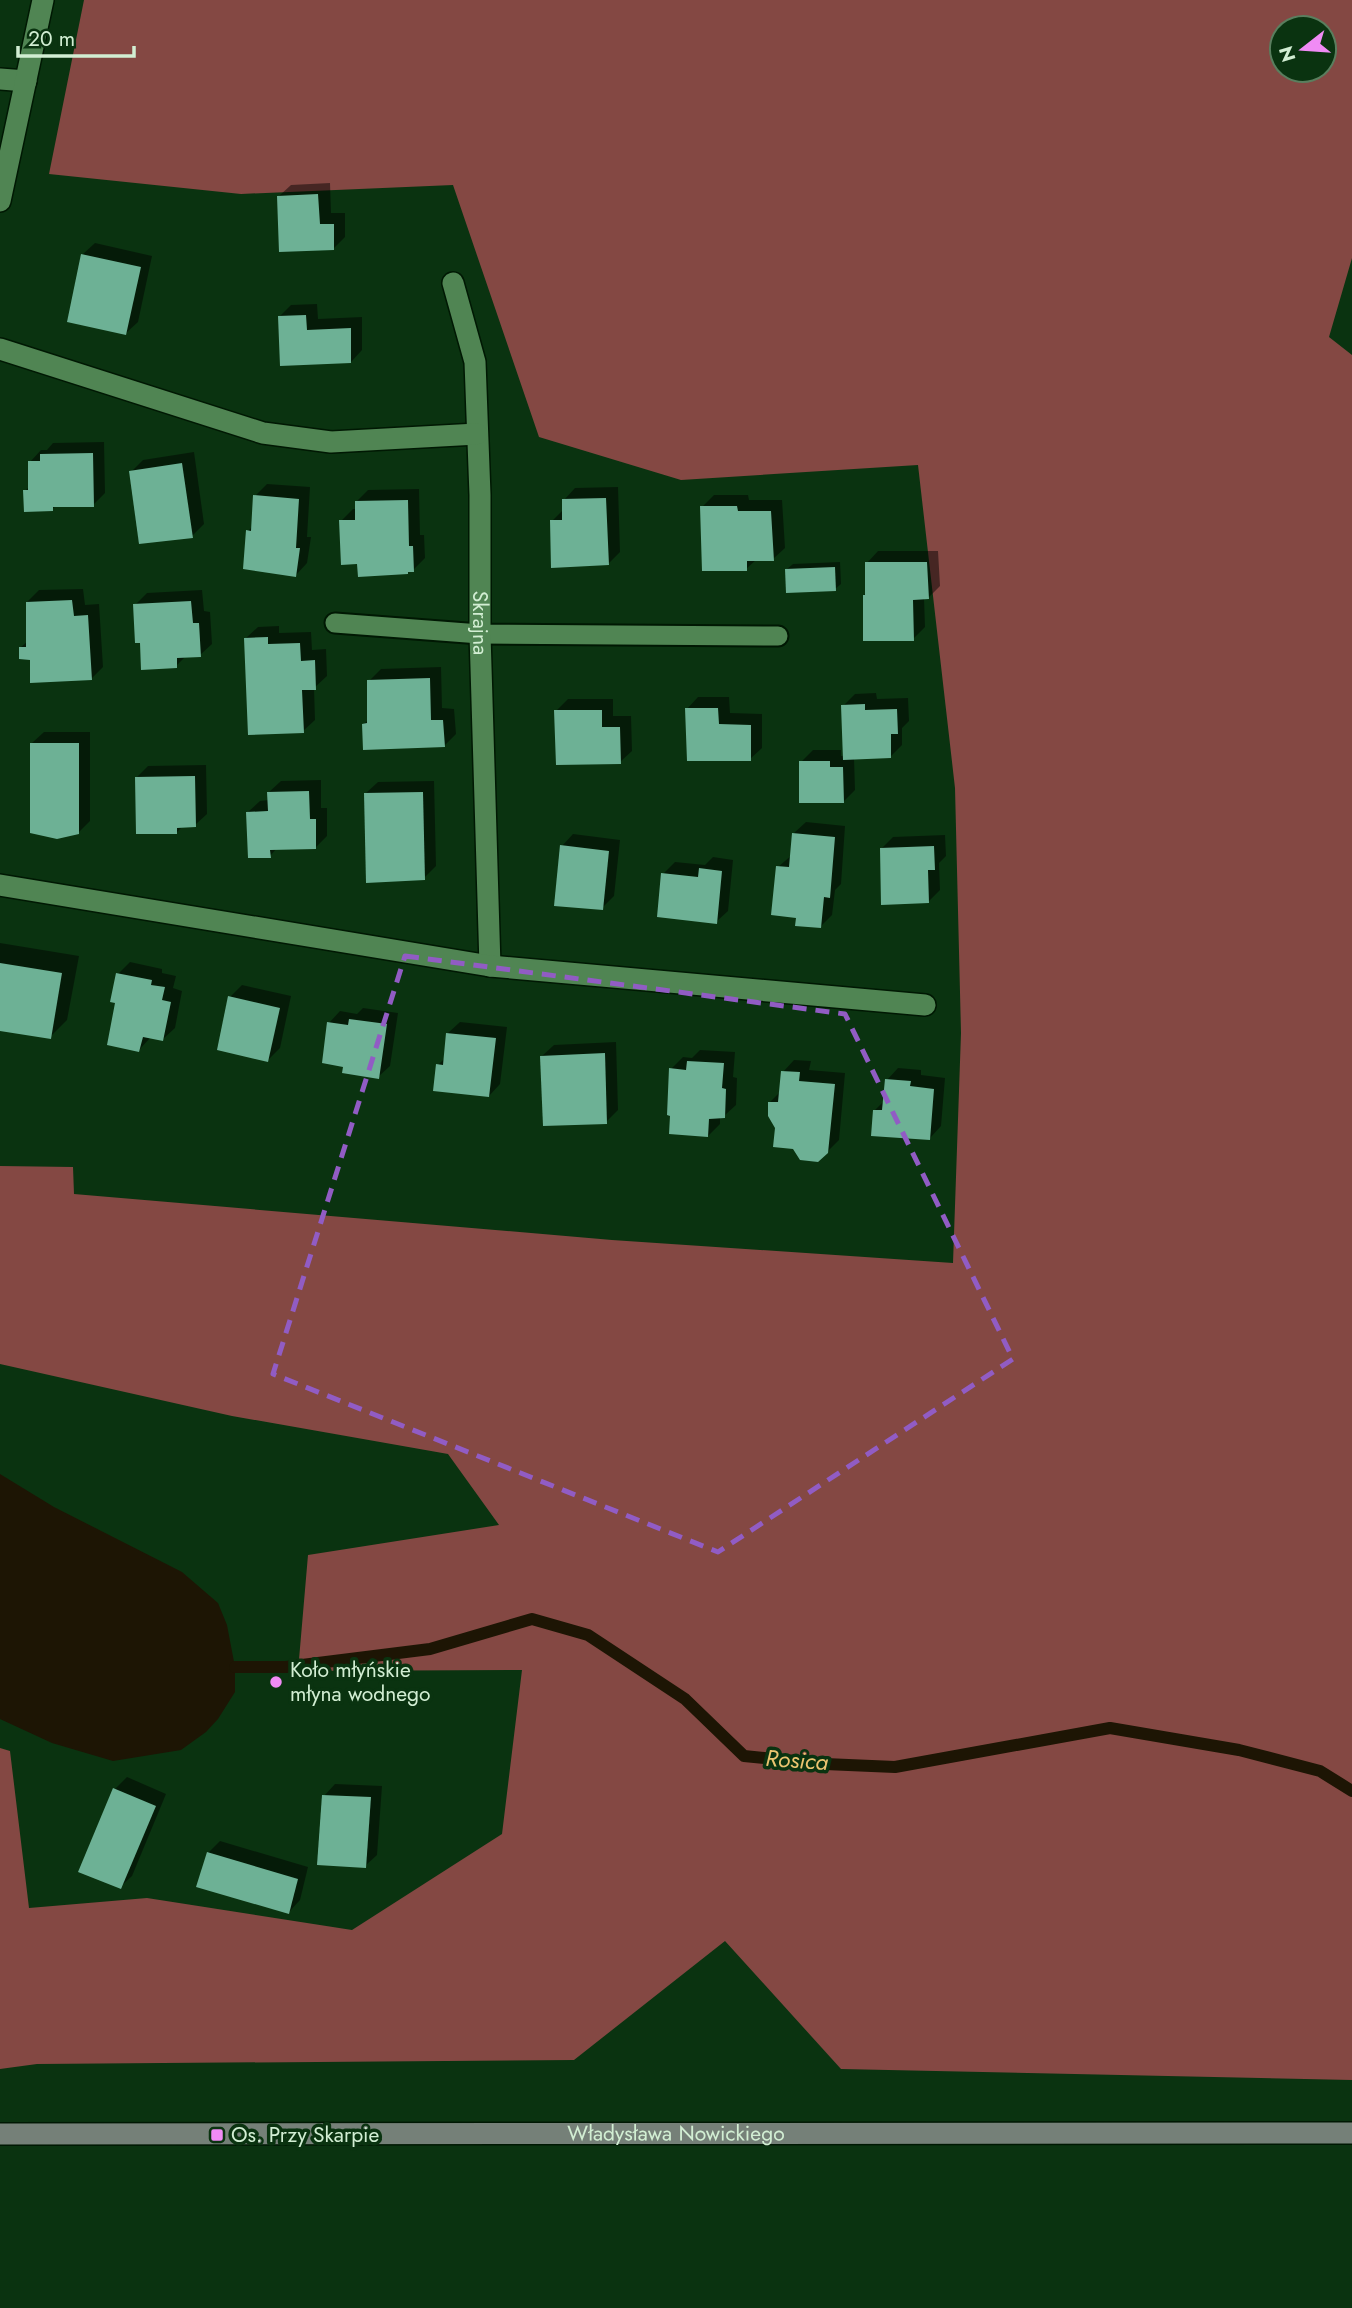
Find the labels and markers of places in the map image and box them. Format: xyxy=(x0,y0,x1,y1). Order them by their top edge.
place label: Koło młyńskie młyna wodnego xyxy=(290,1655,431,1709)
marker: Koło młyńskie młyna wodnego xyxy=(268,1674,284,1690)
place label: Os. Przy Skarpie xyxy=(231,2120,380,2150)
marker: Os. Przy Skarpie xyxy=(209,2127,225,2143)

